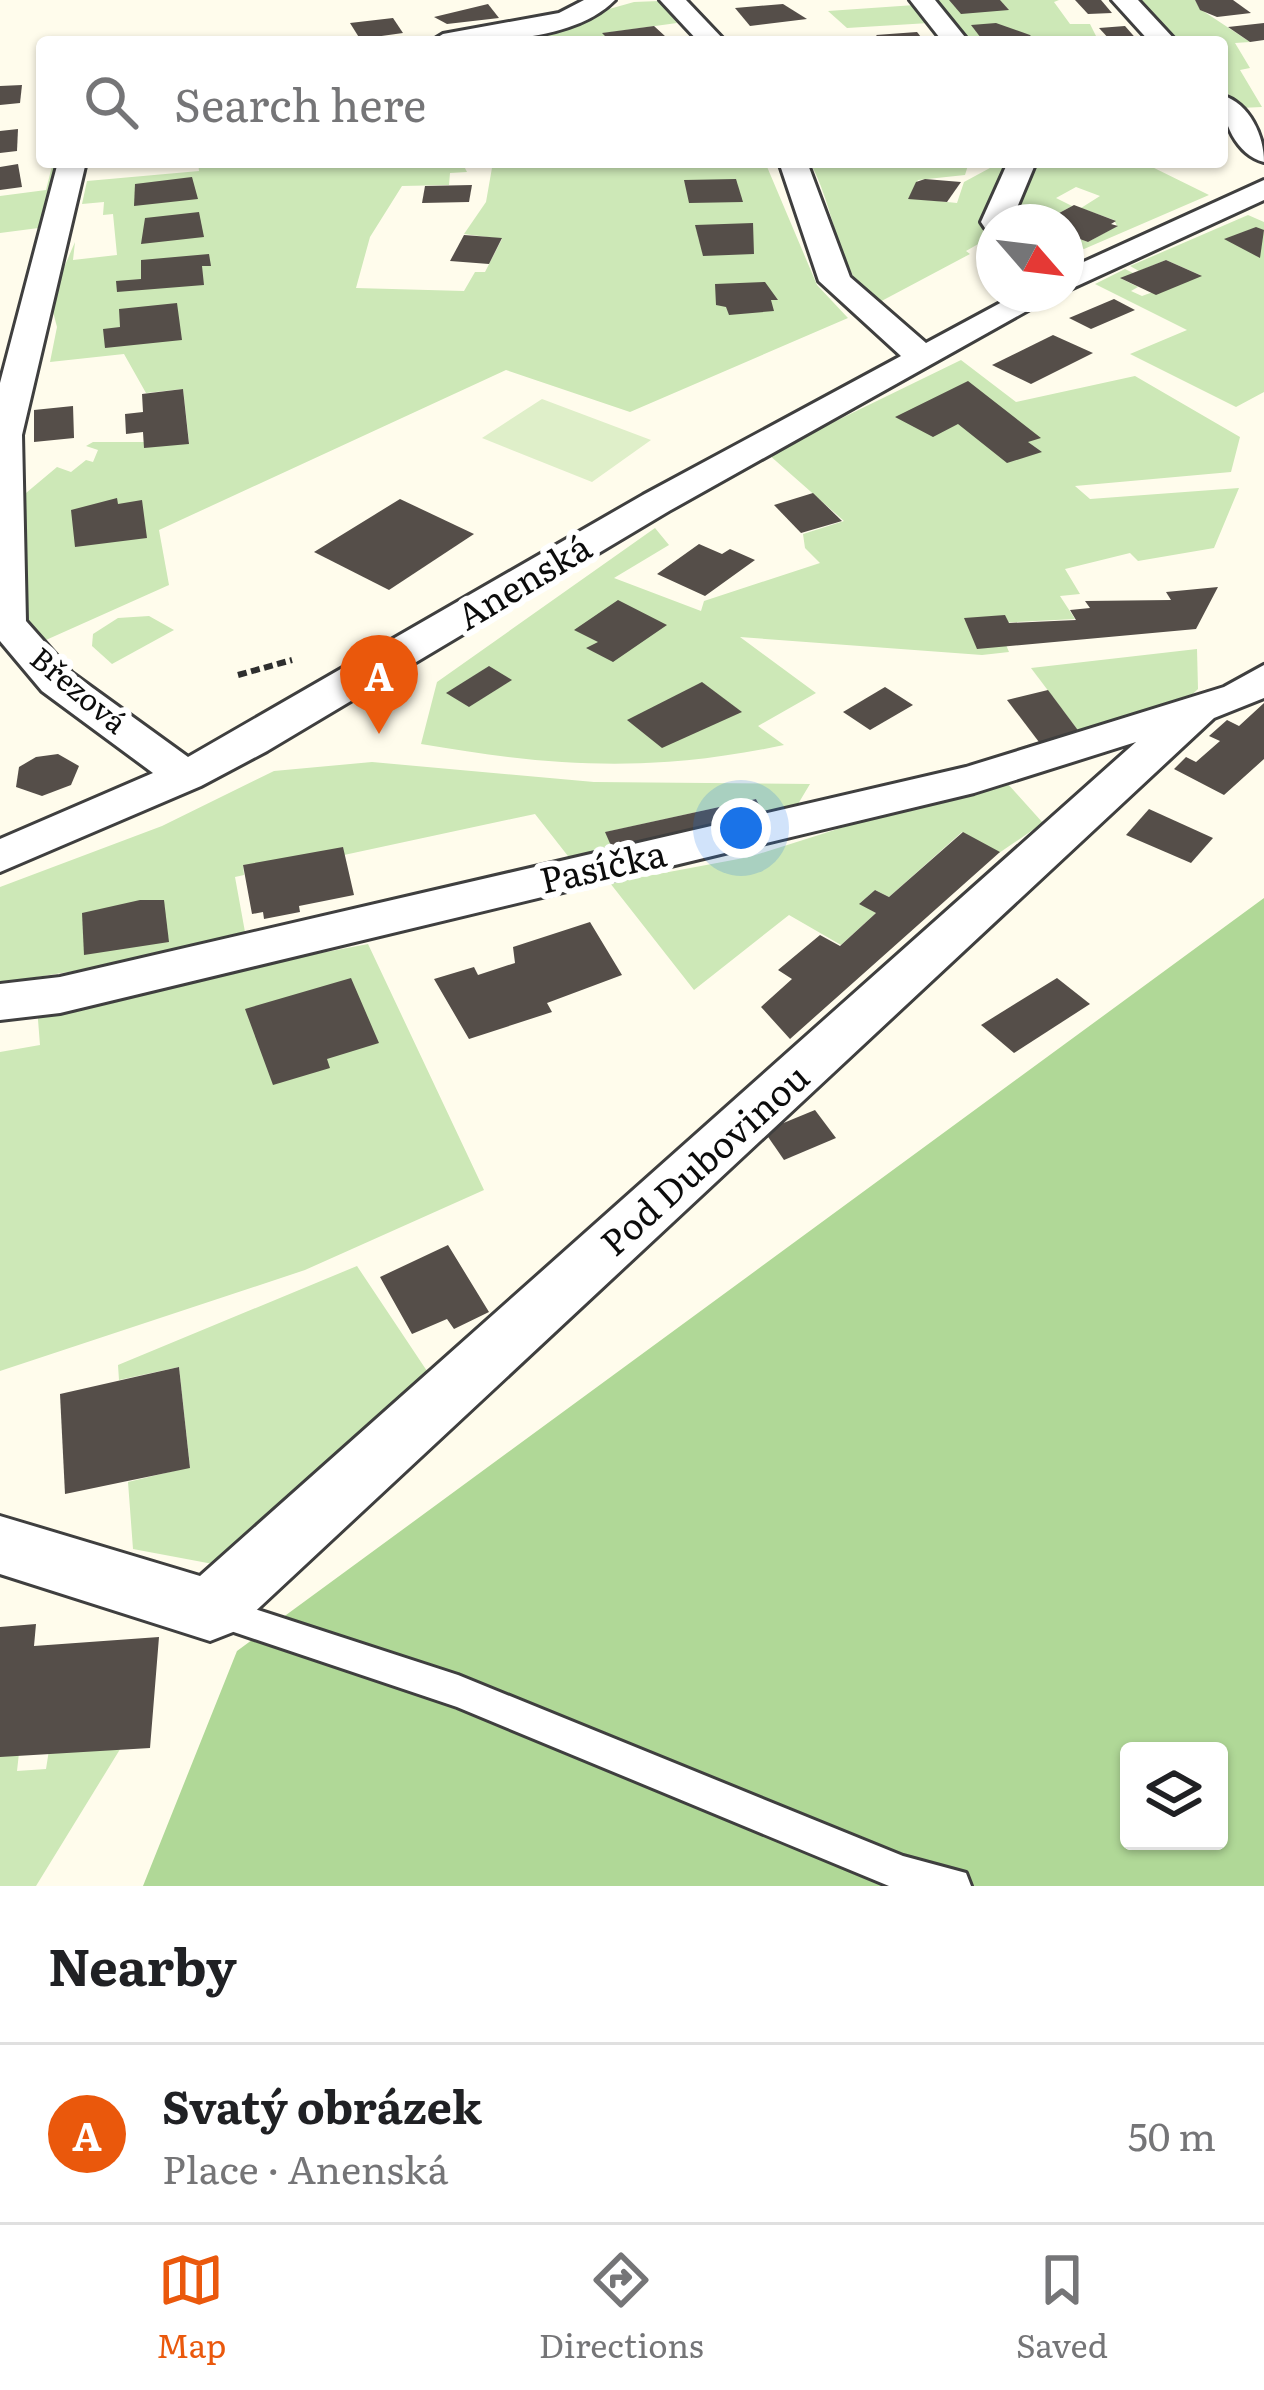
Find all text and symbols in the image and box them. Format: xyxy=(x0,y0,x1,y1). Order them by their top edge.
search box xyxy=(36,36,1228,168)
icon: search xyxy=(78,69,144,135)
text: Search here xyxy=(174,69,426,136)
north arrow xyxy=(976,204,1084,312)
street label: Anenská xyxy=(445,519,601,641)
street label: Březová xyxy=(22,635,138,743)
pin: A xyxy=(340,635,418,734)
your location xyxy=(711,798,771,858)
street label: Pasíčka xyxy=(534,824,671,905)
street label: Pod Dubovinou xyxy=(587,1050,819,1266)
map controls xyxy=(1120,1742,1228,1850)
button: layers xyxy=(1120,1742,1228,1850)
text: Nearby xyxy=(48,1926,237,2002)
text: Svatý obrázek xyxy=(162,2071,482,2138)
text: A xyxy=(72,2105,102,2163)
text: 50 m xyxy=(1128,2105,1216,2163)
text: Place · Anenská xyxy=(162,2138,449,2196)
tab: Map xyxy=(156,2247,226,2368)
tab: Directions xyxy=(539,2247,704,2368)
tab: Saved xyxy=(1016,2247,1108,2368)

